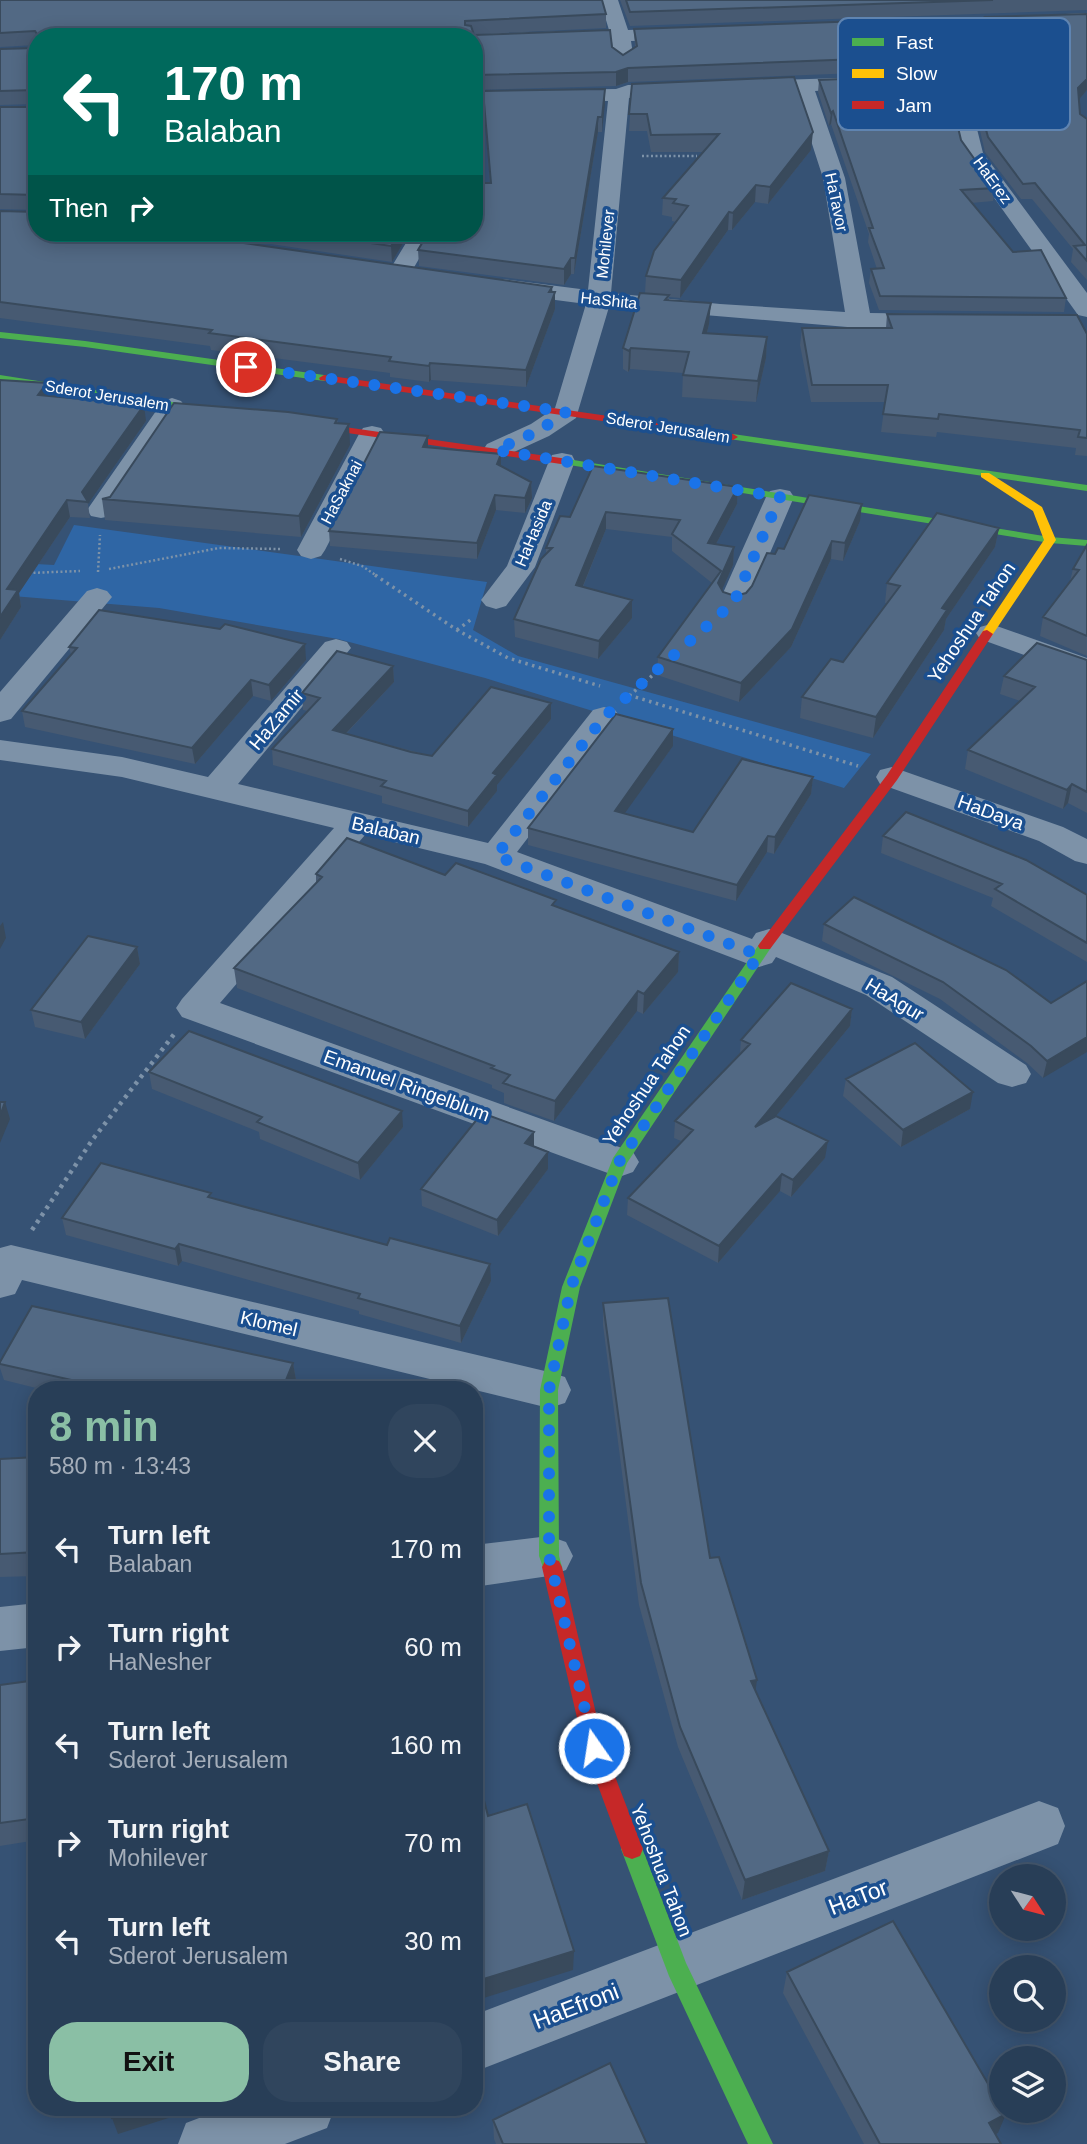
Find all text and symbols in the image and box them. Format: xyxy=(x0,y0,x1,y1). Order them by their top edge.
legend xyxy=(838,18,1070,130)
text: Fast xyxy=(896,32,934,53)
icon: left xyxy=(49,56,140,147)
text: 170 m xyxy=(164,56,303,110)
text: Slow xyxy=(896,63,937,84)
text: Jam xyxy=(896,95,932,116)
text: Balaban xyxy=(164,113,281,149)
street label: HaErez xyxy=(970,154,1015,207)
street label: HaTavor xyxy=(822,171,851,234)
icon: right xyxy=(122,189,160,227)
text: Then xyxy=(49,193,108,223)
street label: Mohilever xyxy=(593,208,618,279)
street label: HaShita xyxy=(580,289,638,312)
pin xyxy=(216,337,276,397)
icon: arrive xyxy=(227,348,265,386)
street label: Sderot Jerusalem xyxy=(44,377,170,414)
street label: Sderot Jerusalem xyxy=(605,409,731,446)
street label: HaSaknai xyxy=(318,458,365,527)
street label: HaHasida xyxy=(512,497,555,569)
street label: Yehoshua Tahon xyxy=(923,558,1019,686)
street label: HaZamir xyxy=(245,684,308,754)
street label: HaDaya xyxy=(955,791,1027,834)
street label: Balaban xyxy=(350,812,422,849)
street label: HaAgur xyxy=(862,974,928,1025)
street label: Yehoshua Tahon xyxy=(598,1021,694,1149)
street label: Emanuel Ringelblum xyxy=(321,1046,493,1125)
street label: Klomel xyxy=(238,1307,300,1340)
text: 8 min xyxy=(49,1403,159,1450)
button: close xyxy=(388,1404,462,1478)
text: 580 m · 13:43 xyxy=(49,1453,191,1479)
text: Turn left xyxy=(108,1520,210,1550)
icon: left xyxy=(49,1530,87,1568)
text: 170 m xyxy=(390,1534,462,1564)
text: Balaban xyxy=(108,1551,192,1577)
text: Turn right xyxy=(108,1618,229,1648)
icon: right xyxy=(49,1628,87,1666)
text: 60 m xyxy=(404,1632,462,1662)
text: HaNesher xyxy=(108,1649,212,1675)
position arrow xyxy=(557,1711,631,1785)
text: Turn left xyxy=(108,1716,210,1746)
icon: left xyxy=(49,1726,87,1764)
text: 160 m xyxy=(390,1730,462,1760)
text: Sderot Jerusalem xyxy=(108,1747,288,1773)
street label: Yehoshua Tahon xyxy=(627,1801,697,1940)
text: Turn right xyxy=(108,1814,229,1844)
icon: right xyxy=(49,1824,87,1862)
text: 70 m xyxy=(404,1828,462,1858)
text: Mohilever xyxy=(108,1845,208,1871)
north arrow xyxy=(989,1864,1066,1941)
map controls xyxy=(989,1864,1066,2123)
street label: HaTor xyxy=(825,1874,892,1920)
text: Turn left xyxy=(108,1912,210,1942)
icon: left xyxy=(49,1922,87,1960)
text: 30 m xyxy=(404,1926,462,1956)
text: Sderot Jerusalem xyxy=(108,1943,288,1969)
button: search xyxy=(989,1955,1066,2032)
street label: HaEfroni xyxy=(530,1978,622,2034)
button: Exit xyxy=(49,2022,249,2102)
button: Share xyxy=(263,2022,462,2102)
button: layers xyxy=(989,2046,1066,2123)

